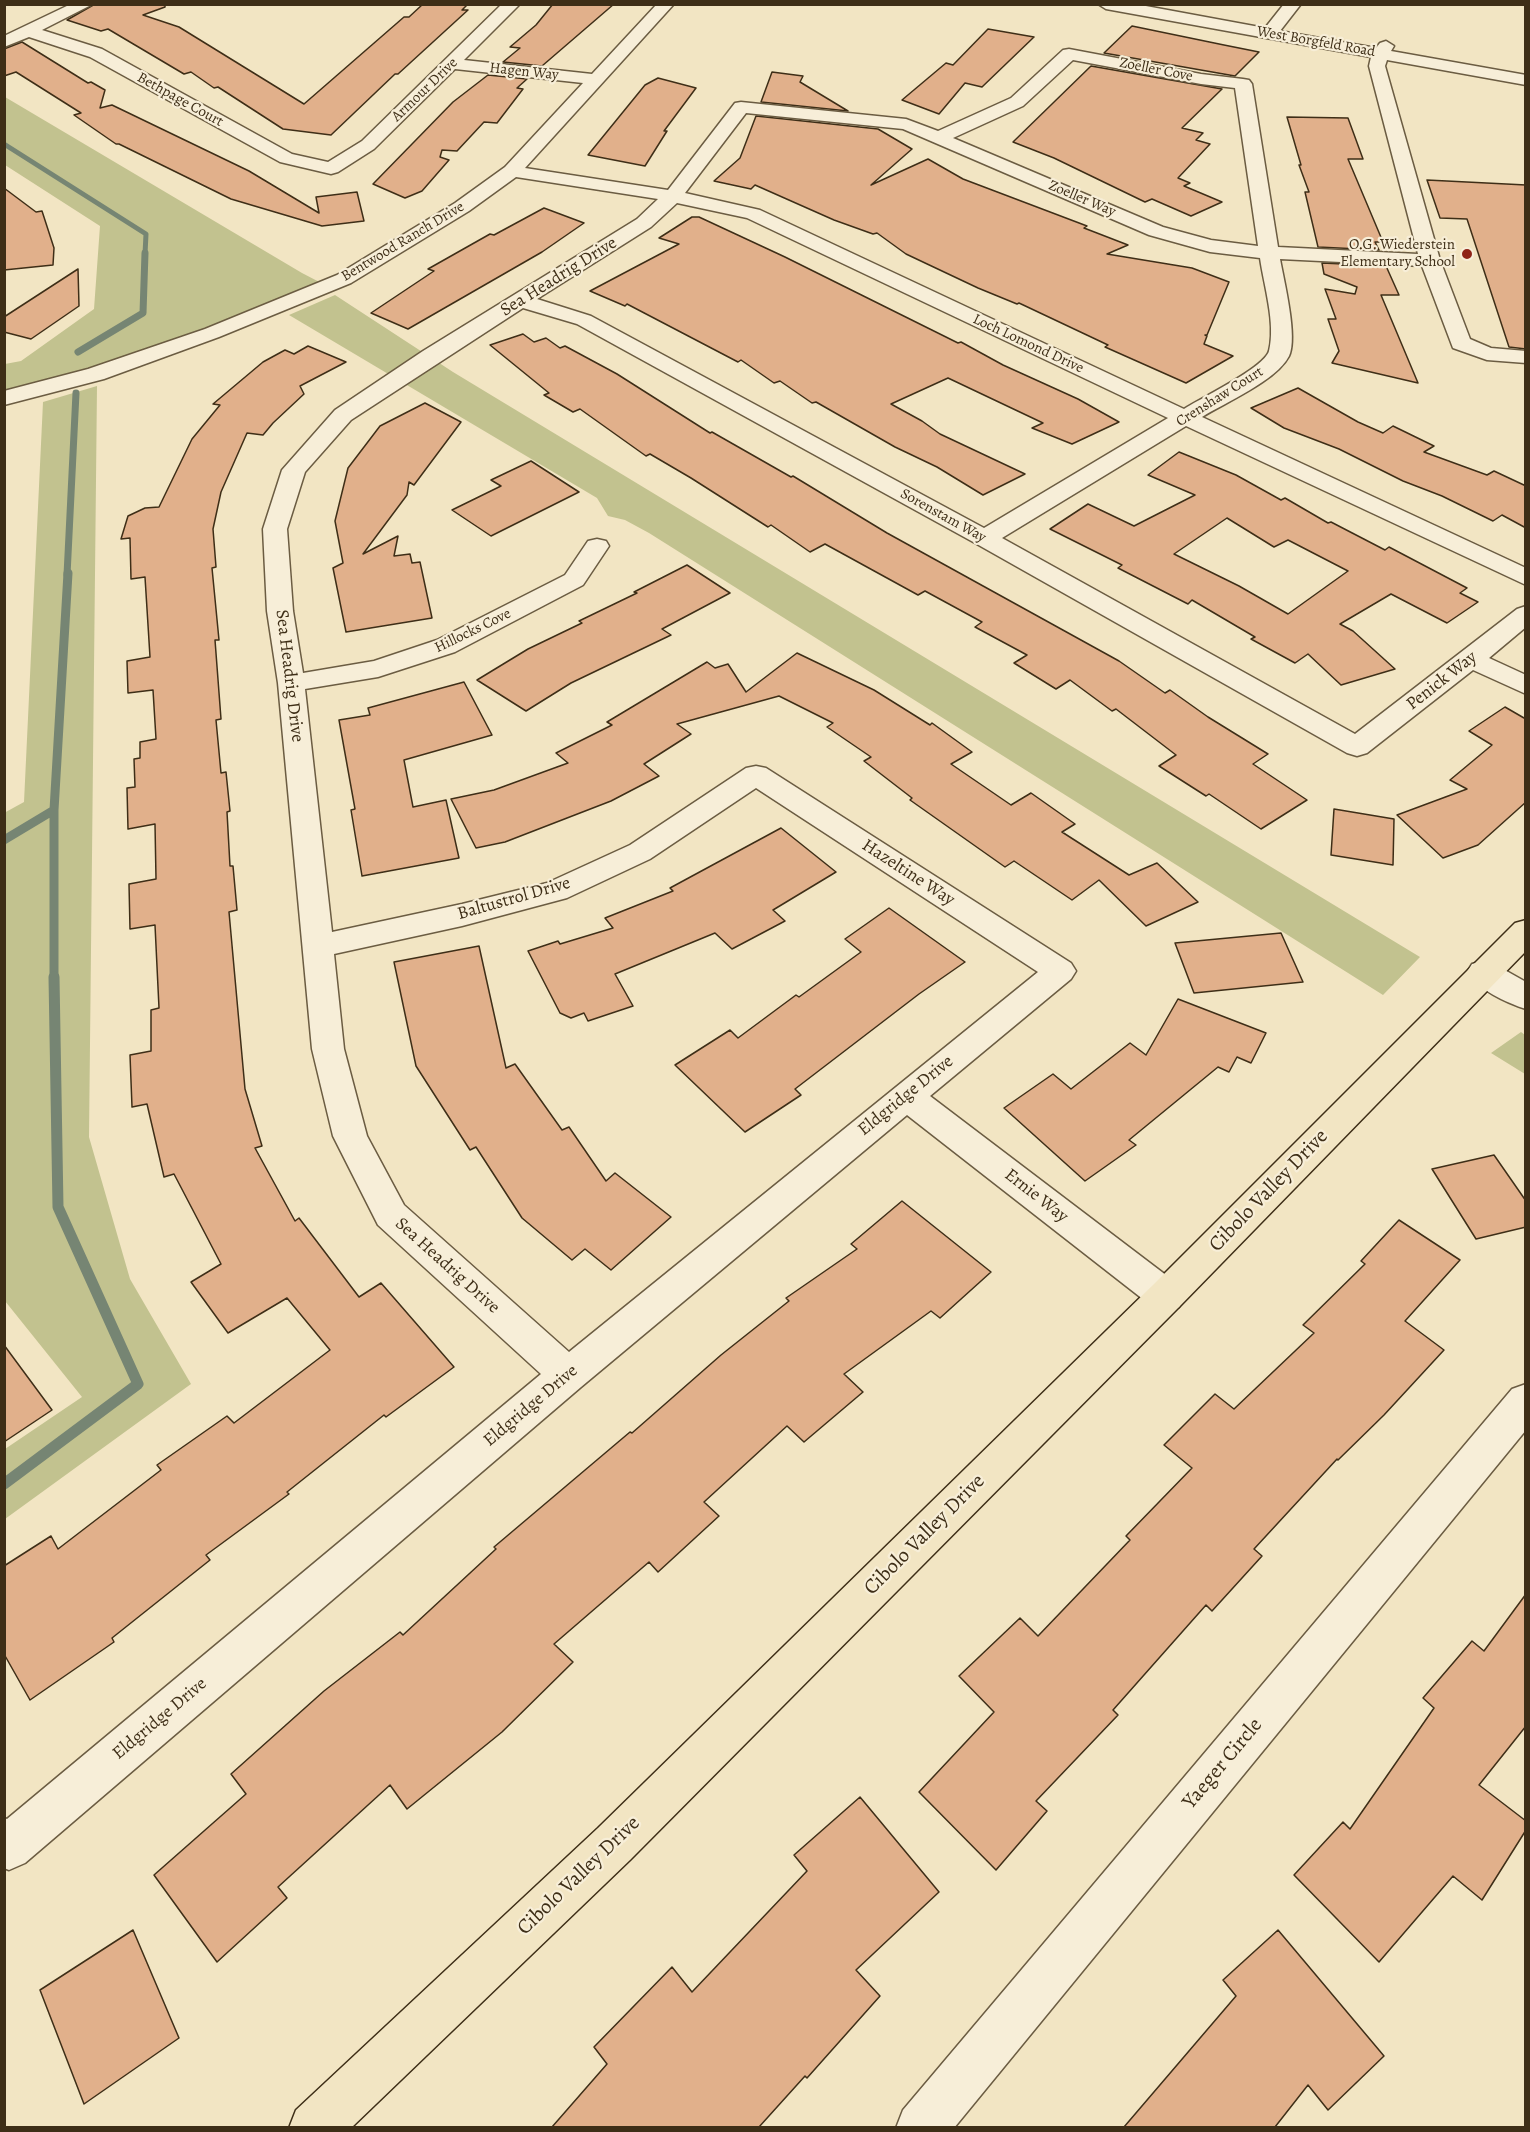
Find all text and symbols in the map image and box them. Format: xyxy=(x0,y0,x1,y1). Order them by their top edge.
street label: West Borgfeld Road xyxy=(1255,23,1377,61)
street label: Armour Drive xyxy=(388,54,462,126)
street label: Zoeller Cove xyxy=(1118,54,1194,86)
street label: Hagen Way xyxy=(488,59,560,85)
street label: Bethpage Court xyxy=(134,69,226,131)
street label: Zoeller Way xyxy=(1046,177,1118,221)
street label: Bentwood Ranch Drive xyxy=(338,198,468,286)
street label: Sea Headrig Drive xyxy=(497,232,621,322)
place label: O.G. Wiederstein Elementary School xyxy=(1340,236,1455,271)
marker: O.G. Wiederstein Elementary School xyxy=(1460,247,1474,261)
street label: Loch Lomond Drive xyxy=(970,310,1086,378)
street label: Crenshaw Court xyxy=(1173,363,1267,431)
street label: Sorenstam Way xyxy=(897,485,989,547)
street label: Hillocks Cove xyxy=(432,605,514,657)
street label: Sea Headrig Drive xyxy=(270,608,308,744)
street label: Penick Way xyxy=(1402,647,1482,715)
street label: Hazeltine Way xyxy=(858,835,958,911)
street label: Baltustrol Drive xyxy=(455,873,573,925)
street label: Eldgridge Drive xyxy=(854,1051,958,1141)
street label: Cibolo Valley Drive xyxy=(1204,1124,1334,1258)
street label: Ernie Way xyxy=(1000,1164,1072,1228)
street label: Sea Headrig Drive xyxy=(390,1213,504,1319)
street label: Eldgridge Drive xyxy=(479,1360,583,1452)
street label: Cibolo Valley Drive xyxy=(859,1469,991,1601)
street label: Eldgridge Drive xyxy=(108,1673,212,1765)
street label: Yaeger Circle xyxy=(1178,1713,1268,1815)
street label: Cibolo Valley Drive xyxy=(512,1811,646,1941)

